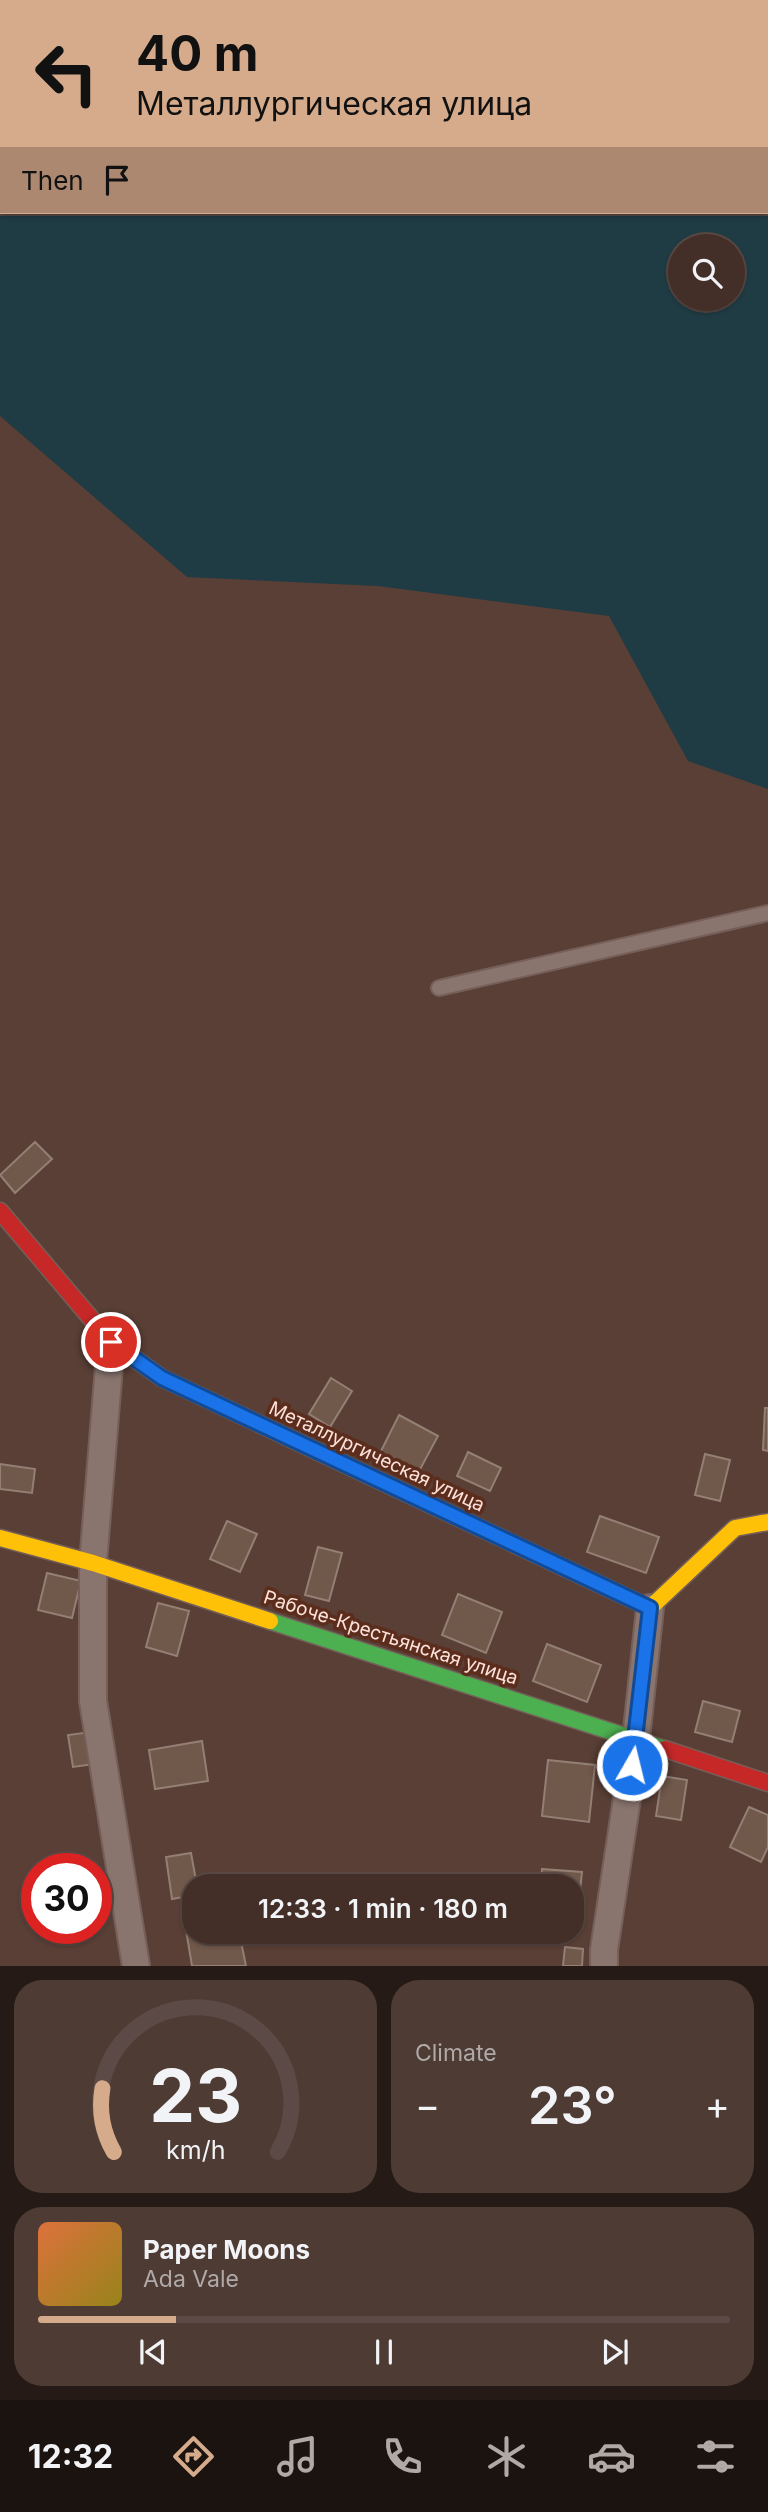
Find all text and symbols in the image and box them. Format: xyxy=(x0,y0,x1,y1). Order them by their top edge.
text: 40 m xyxy=(136,24,259,83)
icon: left xyxy=(21,28,112,119)
text: Металлургическая улица xyxy=(136,84,532,123)
icon: arrive xyxy=(98,161,136,199)
text: Then xyxy=(21,165,84,196)
map controls xyxy=(668,234,745,311)
button: search xyxy=(668,234,745,311)
pin xyxy=(81,1312,141,1372)
icon: arrive xyxy=(92,1323,130,1361)
street label: Металлургическая улица xyxy=(265,1396,488,1517)
street label: Рабоче-Крестьянская улица xyxy=(261,1585,521,1690)
position arrow xyxy=(595,1728,669,1802)
speed limit sign: 30 xyxy=(21,1853,112,1944)
text: 12:33 · 1 min · 180 m xyxy=(258,1893,508,1924)
text: Climate xyxy=(415,2039,497,2067)
text: 23 xyxy=(149,2052,242,2141)
text: 23° xyxy=(528,2074,617,2137)
text: − xyxy=(415,2082,440,2128)
text: + xyxy=(705,2082,730,2128)
text: km/h xyxy=(166,2135,225,2165)
text: Paper Moons xyxy=(143,2234,310,2265)
text: Ada Vale xyxy=(143,2265,239,2293)
icon: previous xyxy=(134,2333,172,2371)
icon: pause xyxy=(365,2333,403,2371)
icon: next xyxy=(596,2333,634,2371)
icon: directions xyxy=(169,2432,218,2481)
icon: music xyxy=(273,2432,322,2481)
icon: phone xyxy=(378,2432,427,2481)
icon: climate xyxy=(482,2432,531,2481)
icon: car xyxy=(587,2432,636,2481)
icon: filters xyxy=(691,2432,740,2481)
text: 12:32 xyxy=(28,2437,113,2476)

